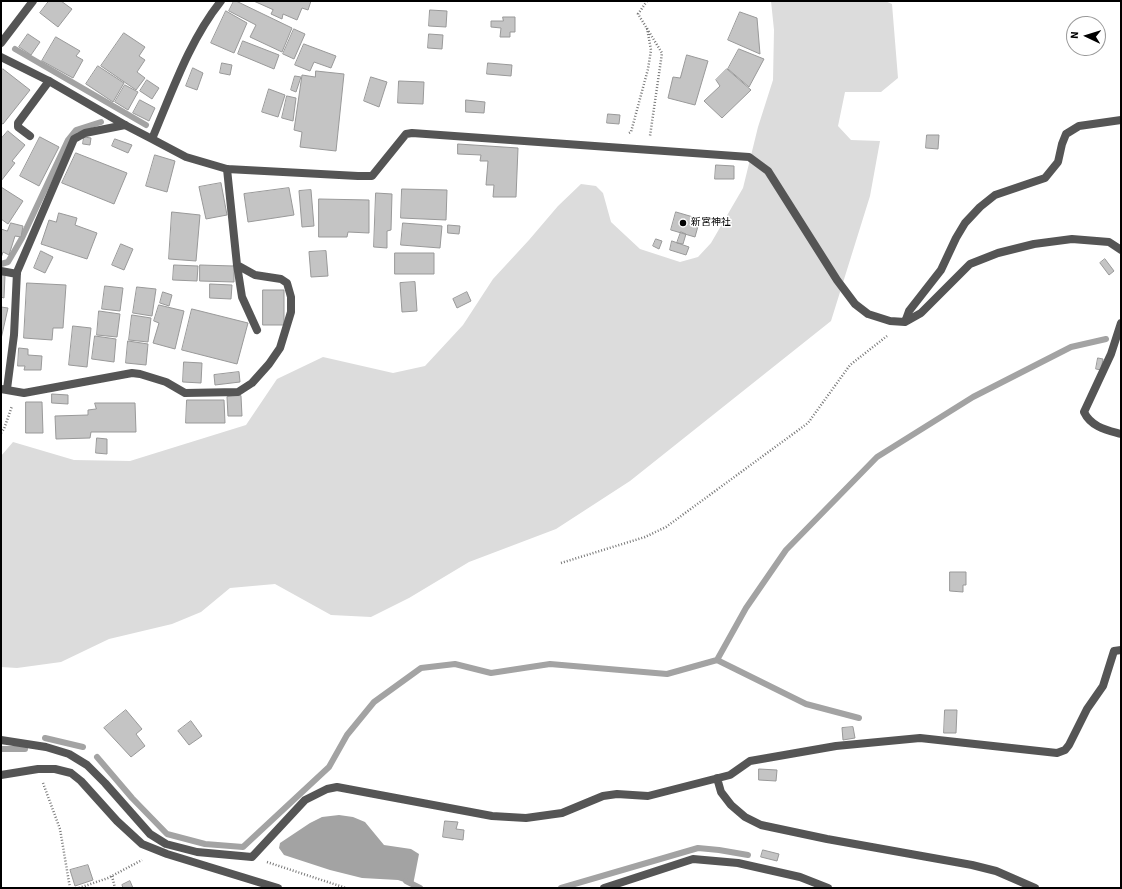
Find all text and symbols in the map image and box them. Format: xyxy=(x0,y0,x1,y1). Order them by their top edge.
north arrow xyxy=(1066,16,1106,56)
text: N xyxy=(1067,31,1082,39)
place label: 新宮神社 xyxy=(691,217,731,229)
marker: 新宮神社 xyxy=(678,218,688,228)

